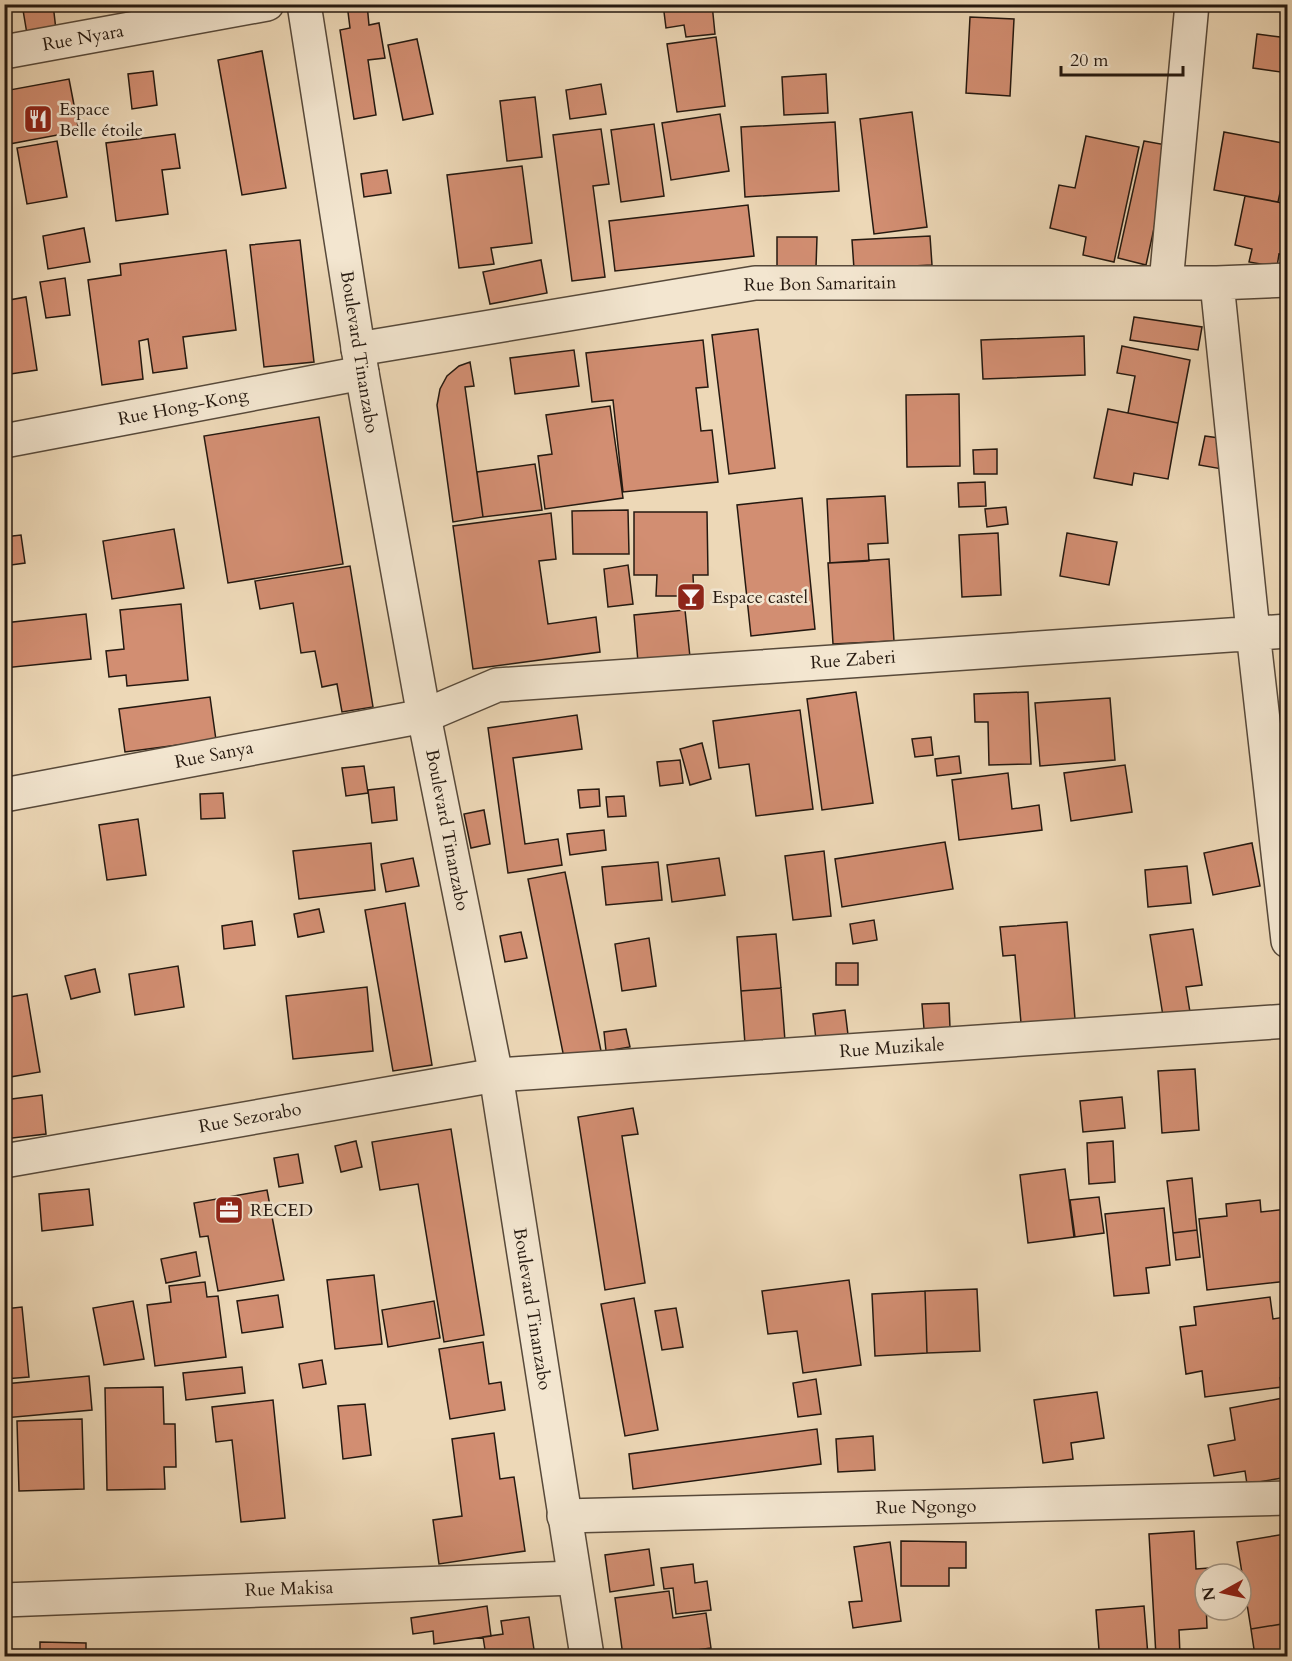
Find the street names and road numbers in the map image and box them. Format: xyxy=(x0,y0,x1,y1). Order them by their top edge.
street label: Rue Nyara xyxy=(40,19,126,57)
street label: Boulevard Tinanzabo xyxy=(334,269,384,435)
street label: Rue Bon Samaritain xyxy=(744,270,897,298)
street label: Rue Hong-Kong xyxy=(116,382,251,432)
street label: Rue Zaberi xyxy=(810,645,896,675)
street label: Rue Sanya xyxy=(173,735,256,775)
street label: Boulevard Tinanzabo xyxy=(419,747,475,913)
street label: Rue Muzikale xyxy=(839,1032,945,1064)
street label: Rue Sezorabo xyxy=(197,1097,304,1139)
street label: Boulevard Tinanzabo xyxy=(507,1226,557,1392)
street label: Rue Ngongo xyxy=(875,1494,977,1520)
street label: Rue Makisa xyxy=(244,1575,334,1603)

